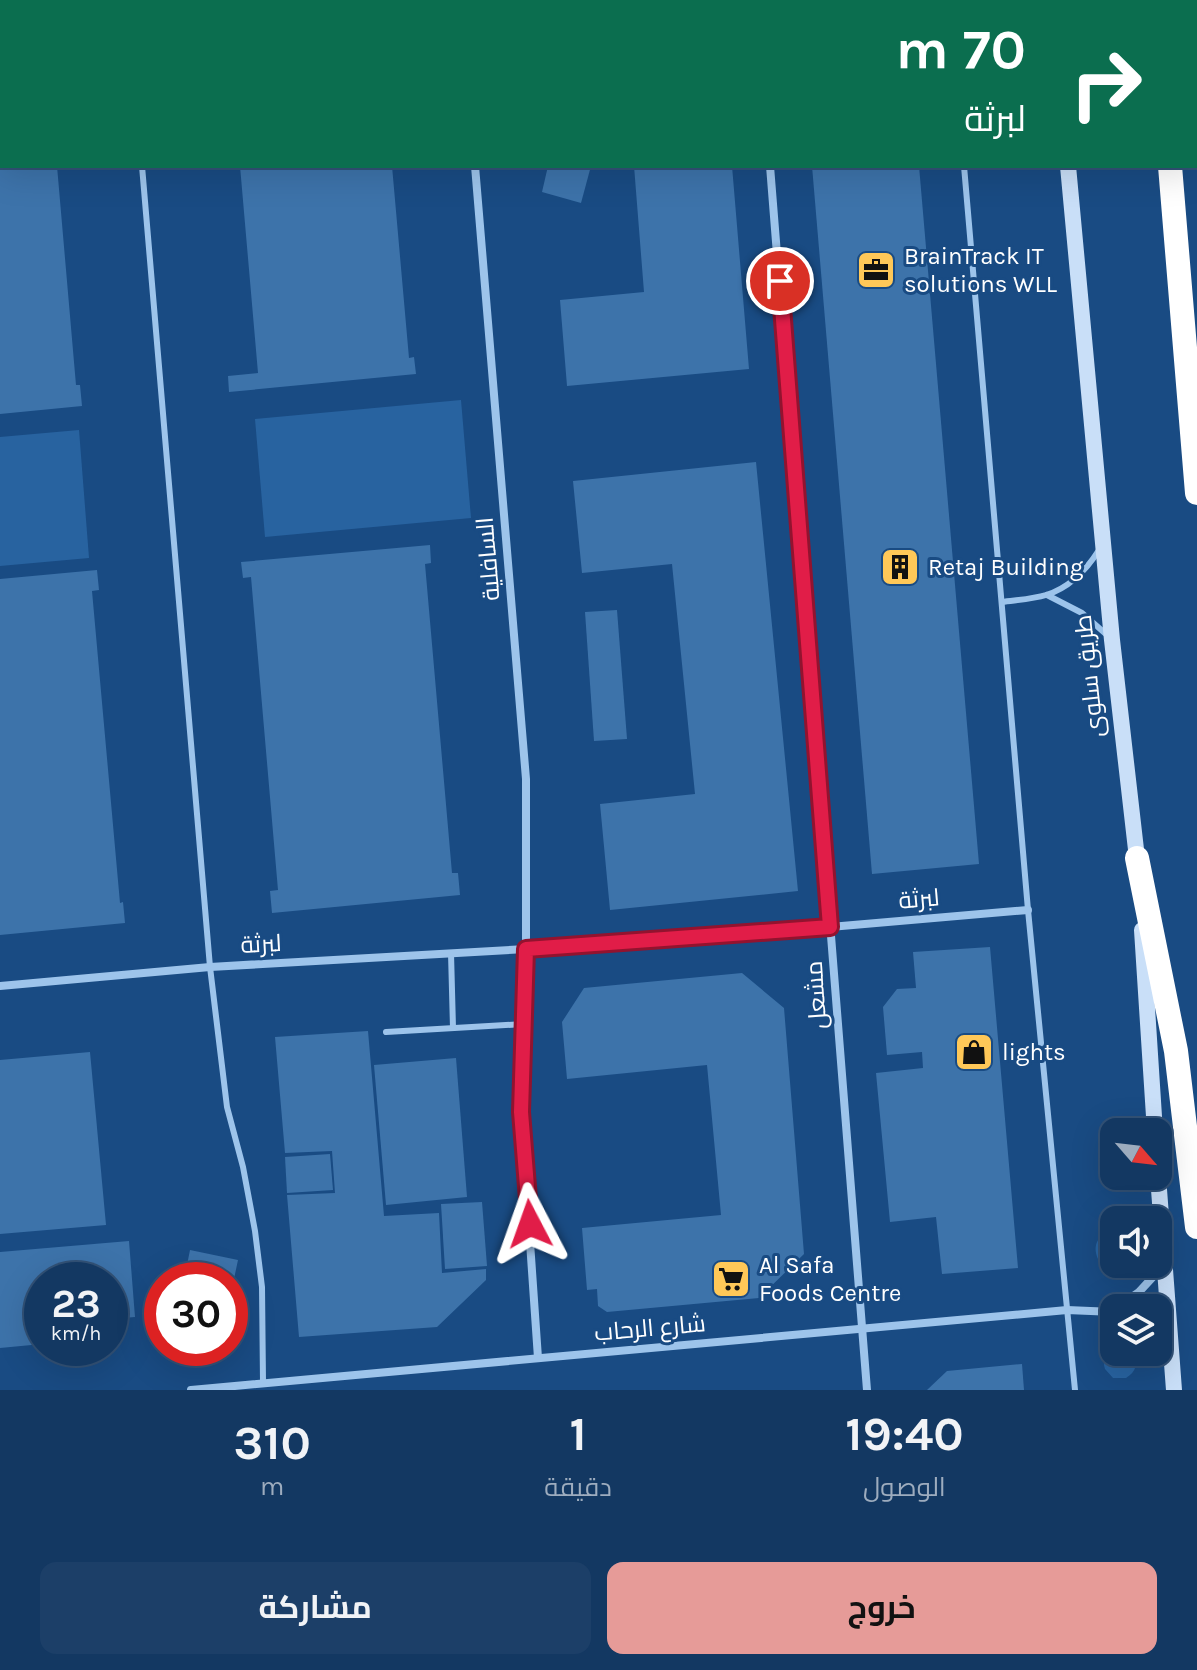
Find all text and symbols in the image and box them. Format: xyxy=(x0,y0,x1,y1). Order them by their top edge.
text: 70 m xyxy=(895,17,1026,82)
icon: right xyxy=(1054,32,1158,136)
text: لبرثة xyxy=(964,98,1026,140)
place label: BrainTrack IT solutions WLL xyxy=(904,242,1058,298)
pin xyxy=(746,247,814,315)
office icon: BrainTrack IT solutions WLL xyxy=(855,249,897,291)
icon: arrive xyxy=(758,259,802,303)
street label: السافلية xyxy=(470,516,506,602)
building icon: Retaj Building xyxy=(879,546,921,588)
place label: Retaj Building xyxy=(928,553,1084,581)
street label: طريق سلوى xyxy=(1069,613,1110,739)
street label: لبرثة xyxy=(897,883,941,915)
street label: لبرثة xyxy=(240,929,282,959)
street label: مشعل xyxy=(800,960,832,1030)
shop icon: lights xyxy=(953,1031,995,1073)
place label: lights xyxy=(1002,1038,1066,1066)
north arrow xyxy=(1100,1118,1172,1190)
map controls xyxy=(1100,1118,1172,1366)
position arrow xyxy=(488,1182,572,1266)
button: sound xyxy=(1100,1206,1172,1278)
place label: Al Safa Foods Centre xyxy=(759,1251,901,1307)
supermarket icon: Al Safa Foods Centre xyxy=(710,1258,752,1300)
speed limit sign: 30 xyxy=(144,1262,248,1366)
text: 23 xyxy=(51,1280,101,1327)
button: layers xyxy=(1100,1294,1172,1366)
street label: شارع الرحاب xyxy=(593,1309,707,1349)
text: km/h xyxy=(51,1322,101,1345)
text: 1 xyxy=(569,1406,587,1462)
text: 19:40 xyxy=(845,1406,964,1462)
text: 310 xyxy=(233,1415,311,1471)
text: m xyxy=(260,1471,284,1502)
text: دقيقة xyxy=(544,1472,612,1503)
text: الوصول xyxy=(863,1472,946,1503)
button: مشاركة xyxy=(40,1562,591,1654)
button: خروج xyxy=(607,1562,1157,1654)

